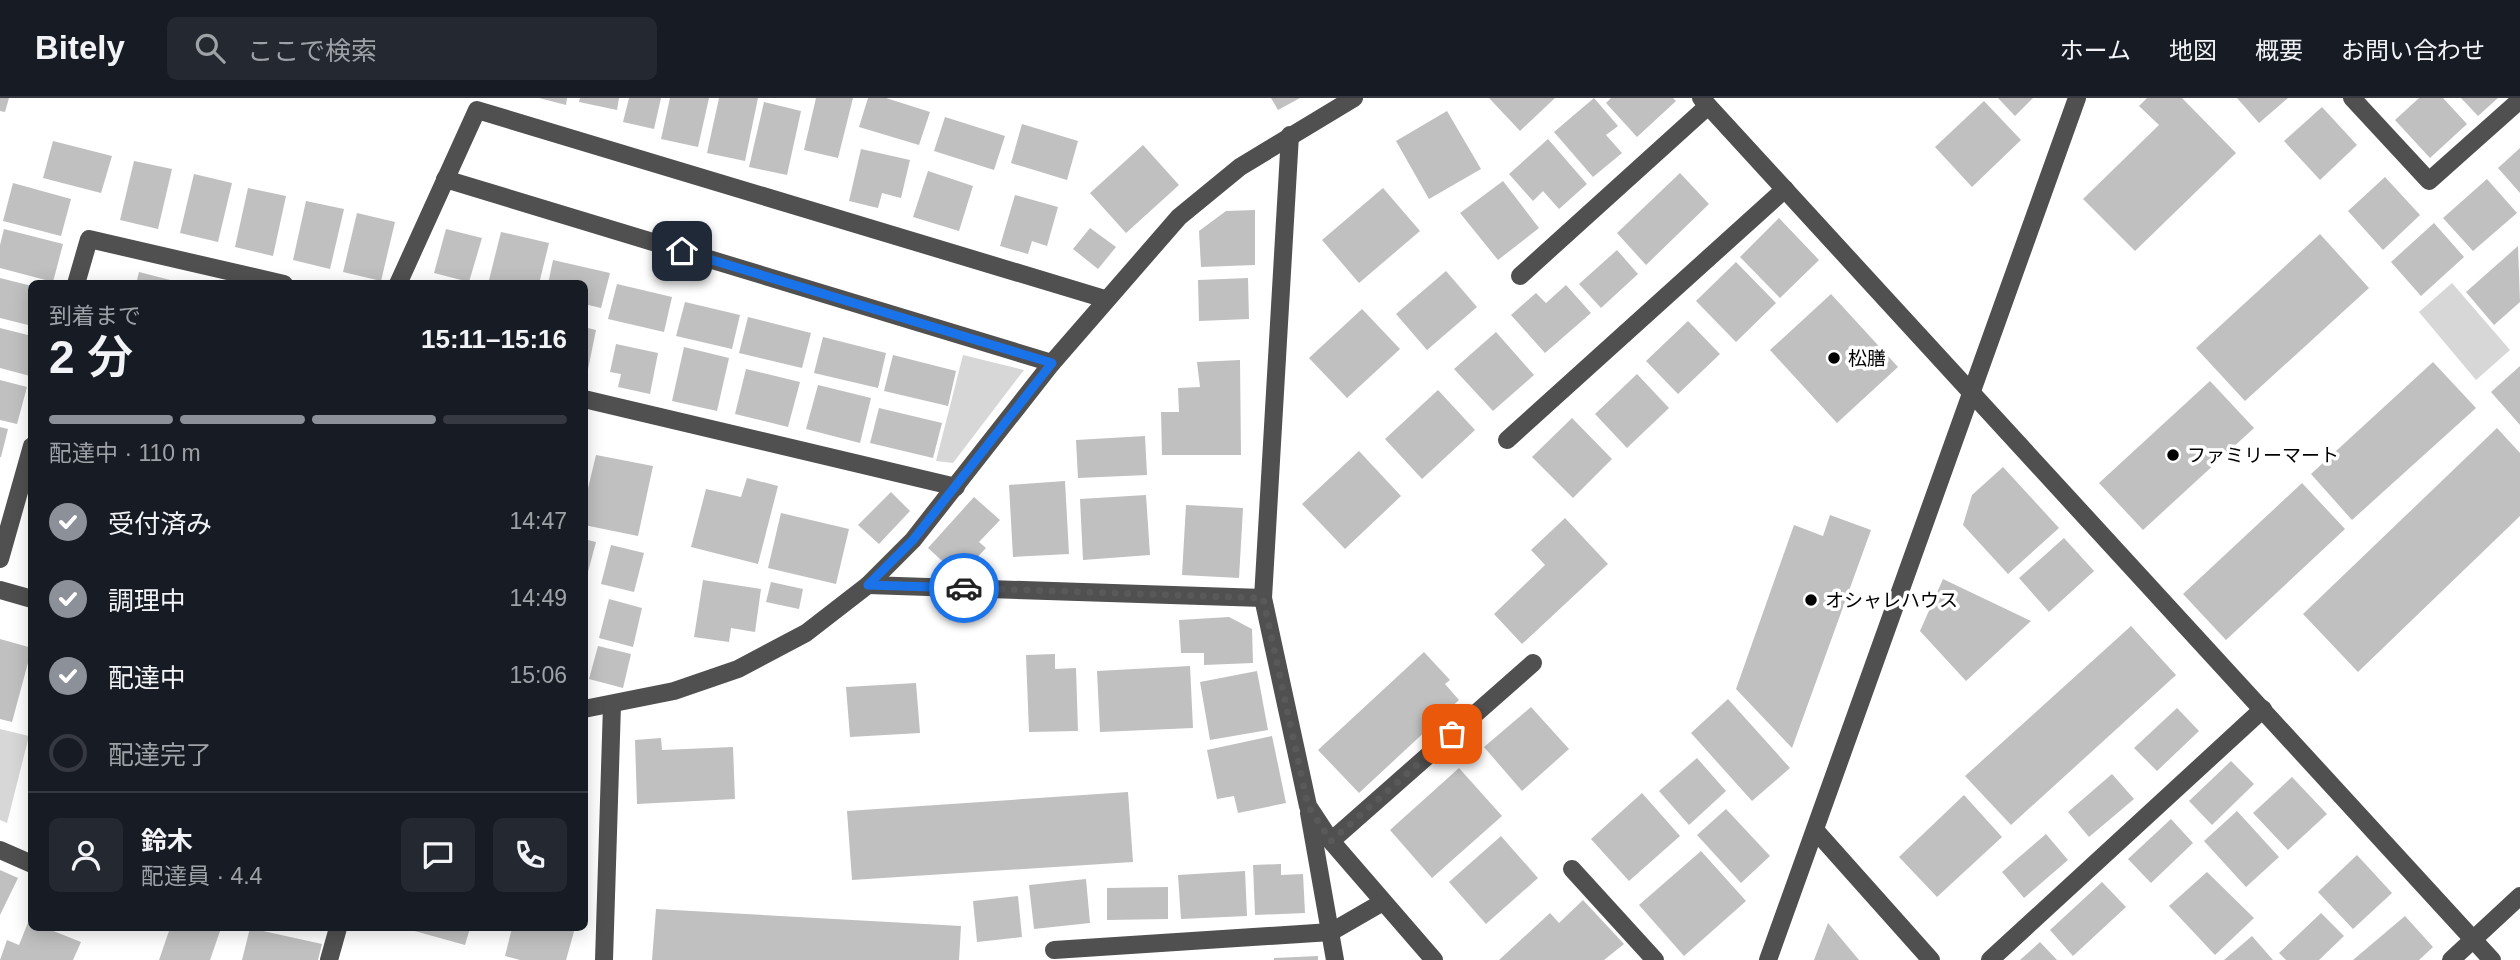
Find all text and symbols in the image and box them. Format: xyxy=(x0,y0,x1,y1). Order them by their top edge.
search box xyxy=(167,17,657,80)
text: Bitely xyxy=(35,29,125,66)
icon: search xyxy=(191,29,229,67)
text: ここで検索 xyxy=(247,36,377,66)
text: ホーム xyxy=(2060,37,2131,64)
text: 地図 xyxy=(2169,37,2217,64)
text: 概要 xyxy=(2255,37,2303,64)
text: お問い合わせ xyxy=(2341,37,2485,64)
pin xyxy=(652,221,712,281)
icon: home xyxy=(663,232,701,270)
text: 到着まで xyxy=(49,303,141,329)
text: 15:11–15:16 xyxy=(421,324,567,354)
text: 2 分 xyxy=(49,331,133,383)
place label: 松膳 xyxy=(1848,348,1886,369)
marker: 松膳 xyxy=(1826,350,1842,366)
text: 配達中 · 110 m xyxy=(49,440,201,466)
place label: ファミリーマート xyxy=(2187,445,2339,466)
marker: ファミリーマート xyxy=(2165,447,2181,463)
icon: check xyxy=(49,503,87,541)
text: 14:47 xyxy=(509,508,567,534)
text: 受付済み xyxy=(108,509,212,539)
courier xyxy=(929,553,999,623)
icon: car xyxy=(945,569,983,607)
icon: check xyxy=(49,580,87,618)
text: 14:49 xyxy=(509,585,567,611)
text: 調理中 xyxy=(108,586,186,616)
place label: オシャレハウス xyxy=(1825,590,1958,611)
marker: オシャレハウス xyxy=(1803,592,1819,608)
icon: check xyxy=(49,657,87,695)
text: 15:06 xyxy=(509,662,567,688)
text: 配達中 xyxy=(108,663,186,693)
pin xyxy=(1422,704,1482,764)
icon: bag xyxy=(1433,715,1471,753)
text: 配達完了 xyxy=(108,740,212,770)
button: person xyxy=(49,818,123,892)
button: chat xyxy=(401,818,475,892)
button: phone xyxy=(493,818,567,892)
text: 鈴木 xyxy=(141,826,193,856)
text: 配達員 · 4.4 xyxy=(141,863,262,889)

